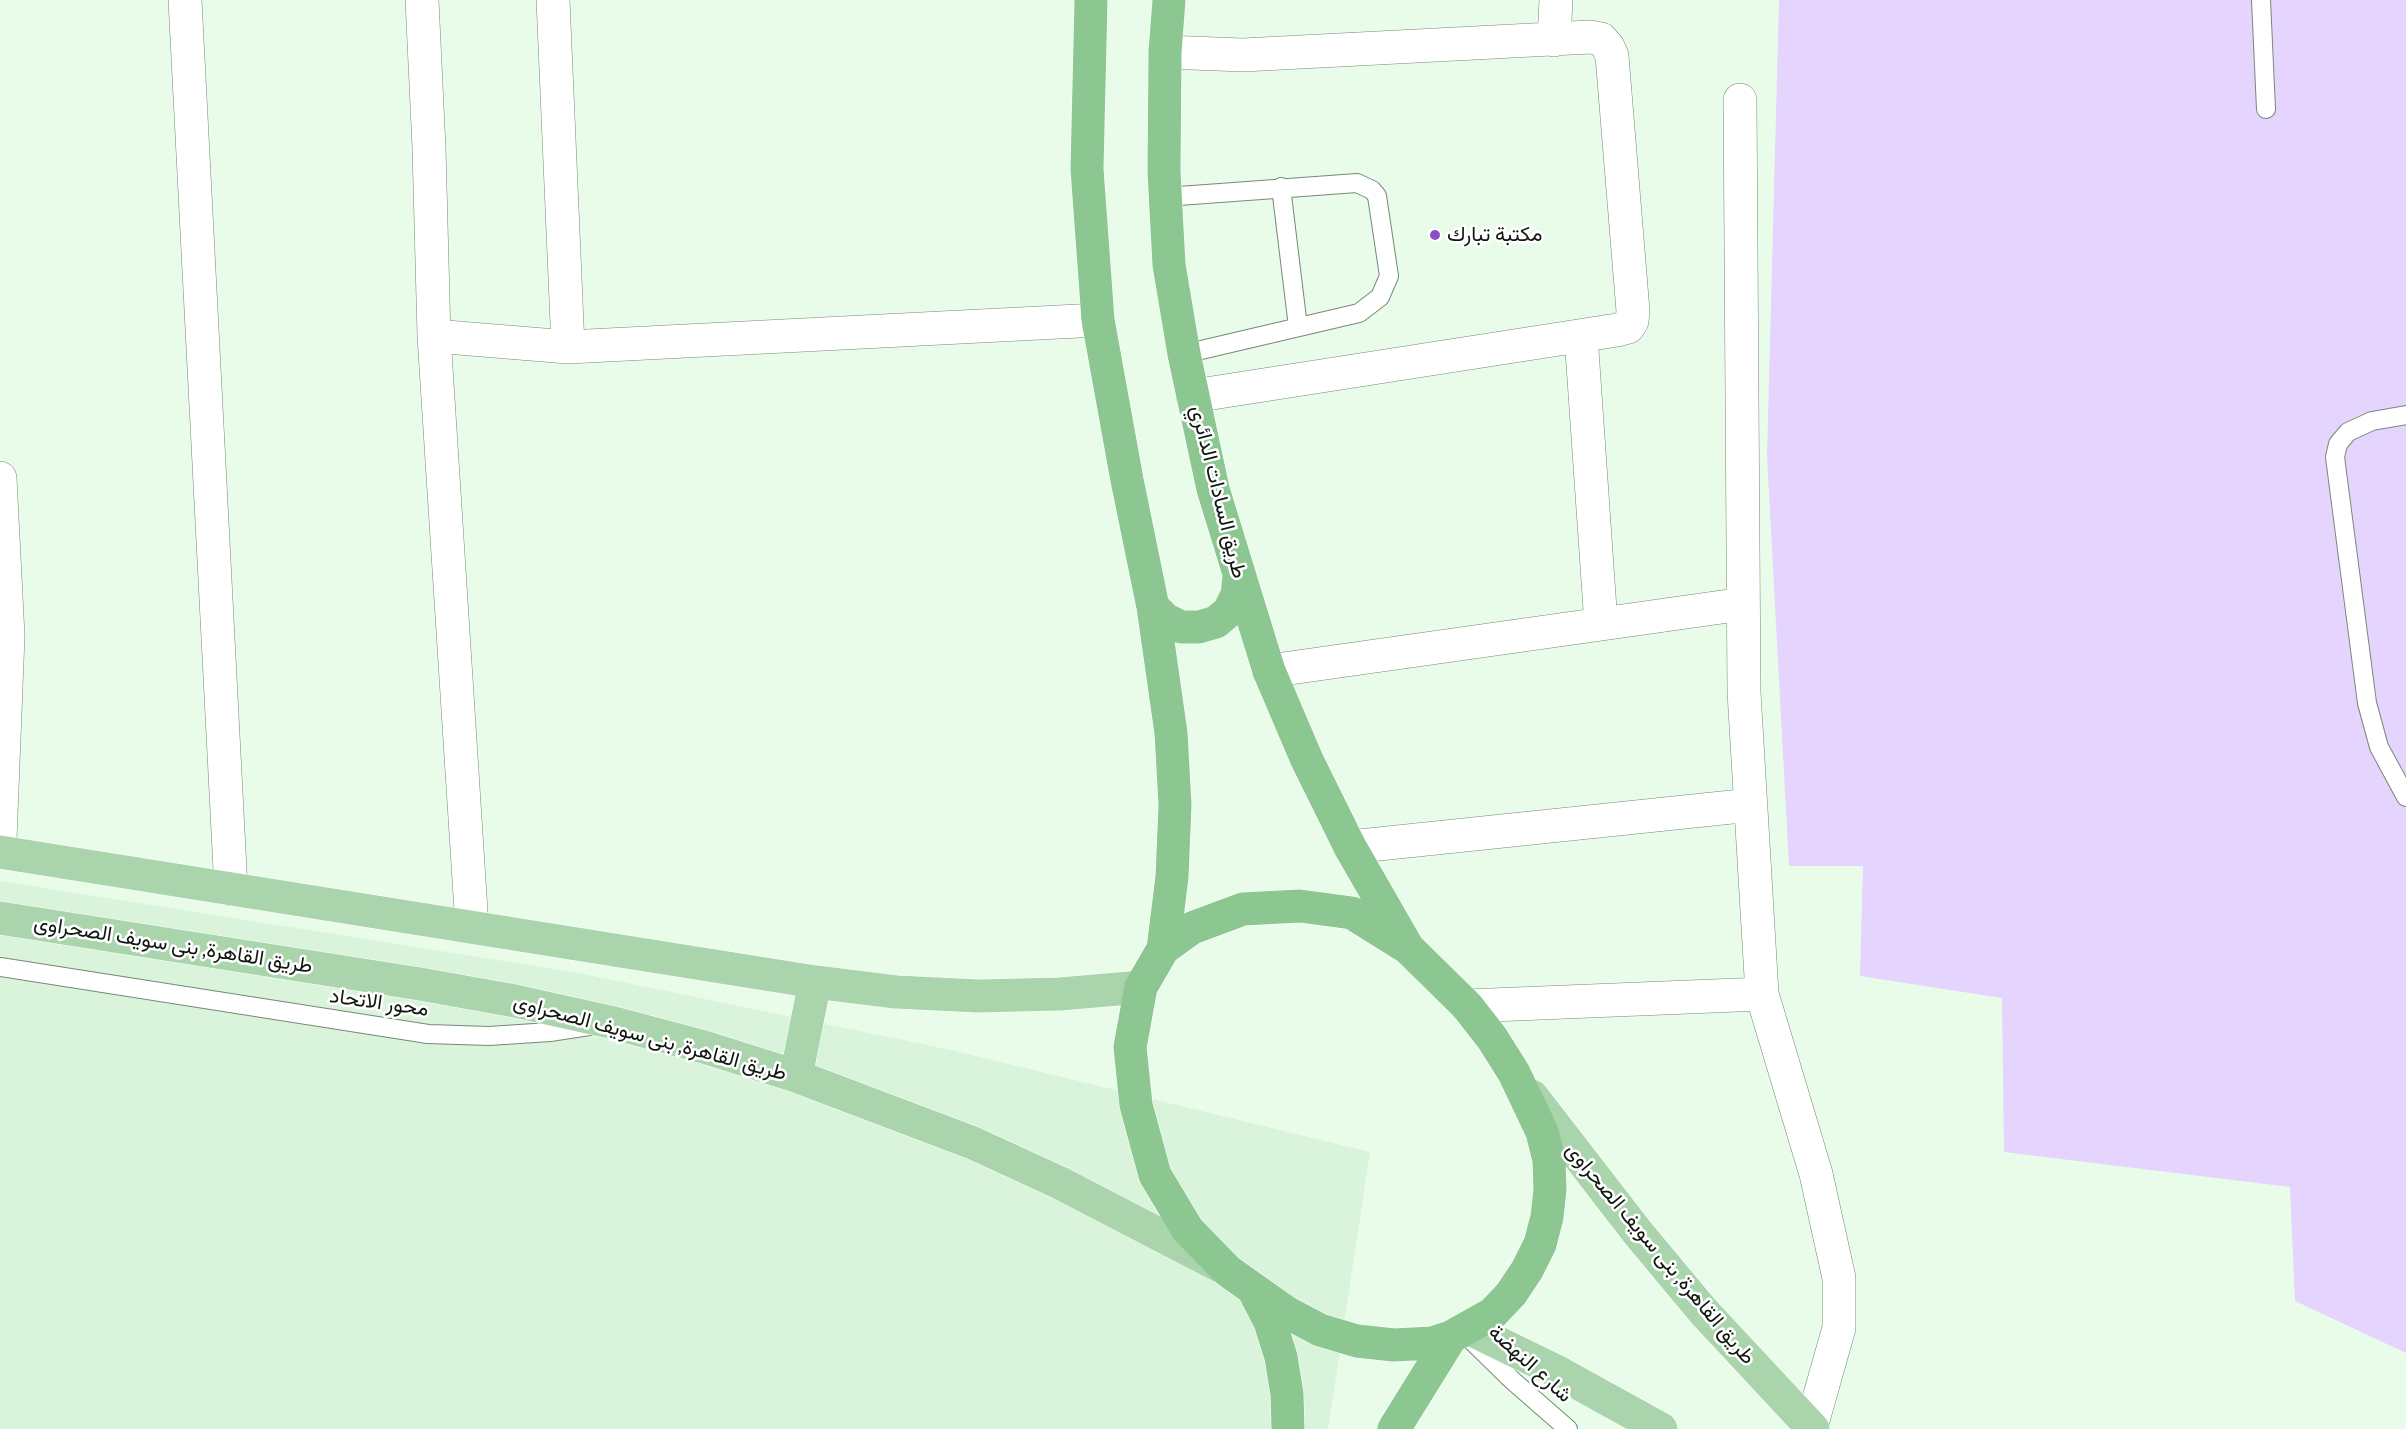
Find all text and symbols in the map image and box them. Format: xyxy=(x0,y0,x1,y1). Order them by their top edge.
place label: مكتبة تبارك xyxy=(1447,222,1543,248)
marker: مكتبة تبارك xyxy=(1428,228,1442,242)
street label: طريق السادات الدائري xyxy=(1184,403,1252,581)
street label: طريق القاهرة, بنى سويف الصحراوى xyxy=(32,911,314,979)
street label: محور الاتحاد xyxy=(328,984,430,1022)
street label: طريق القاهرة, بنى سويف الصحراوى xyxy=(511,989,789,1087)
street label: طريق القاهرة, بنى سويف الصحراوى xyxy=(1560,1138,1760,1370)
street label: شارع النهضة xyxy=(1483,1320,1577,1408)

